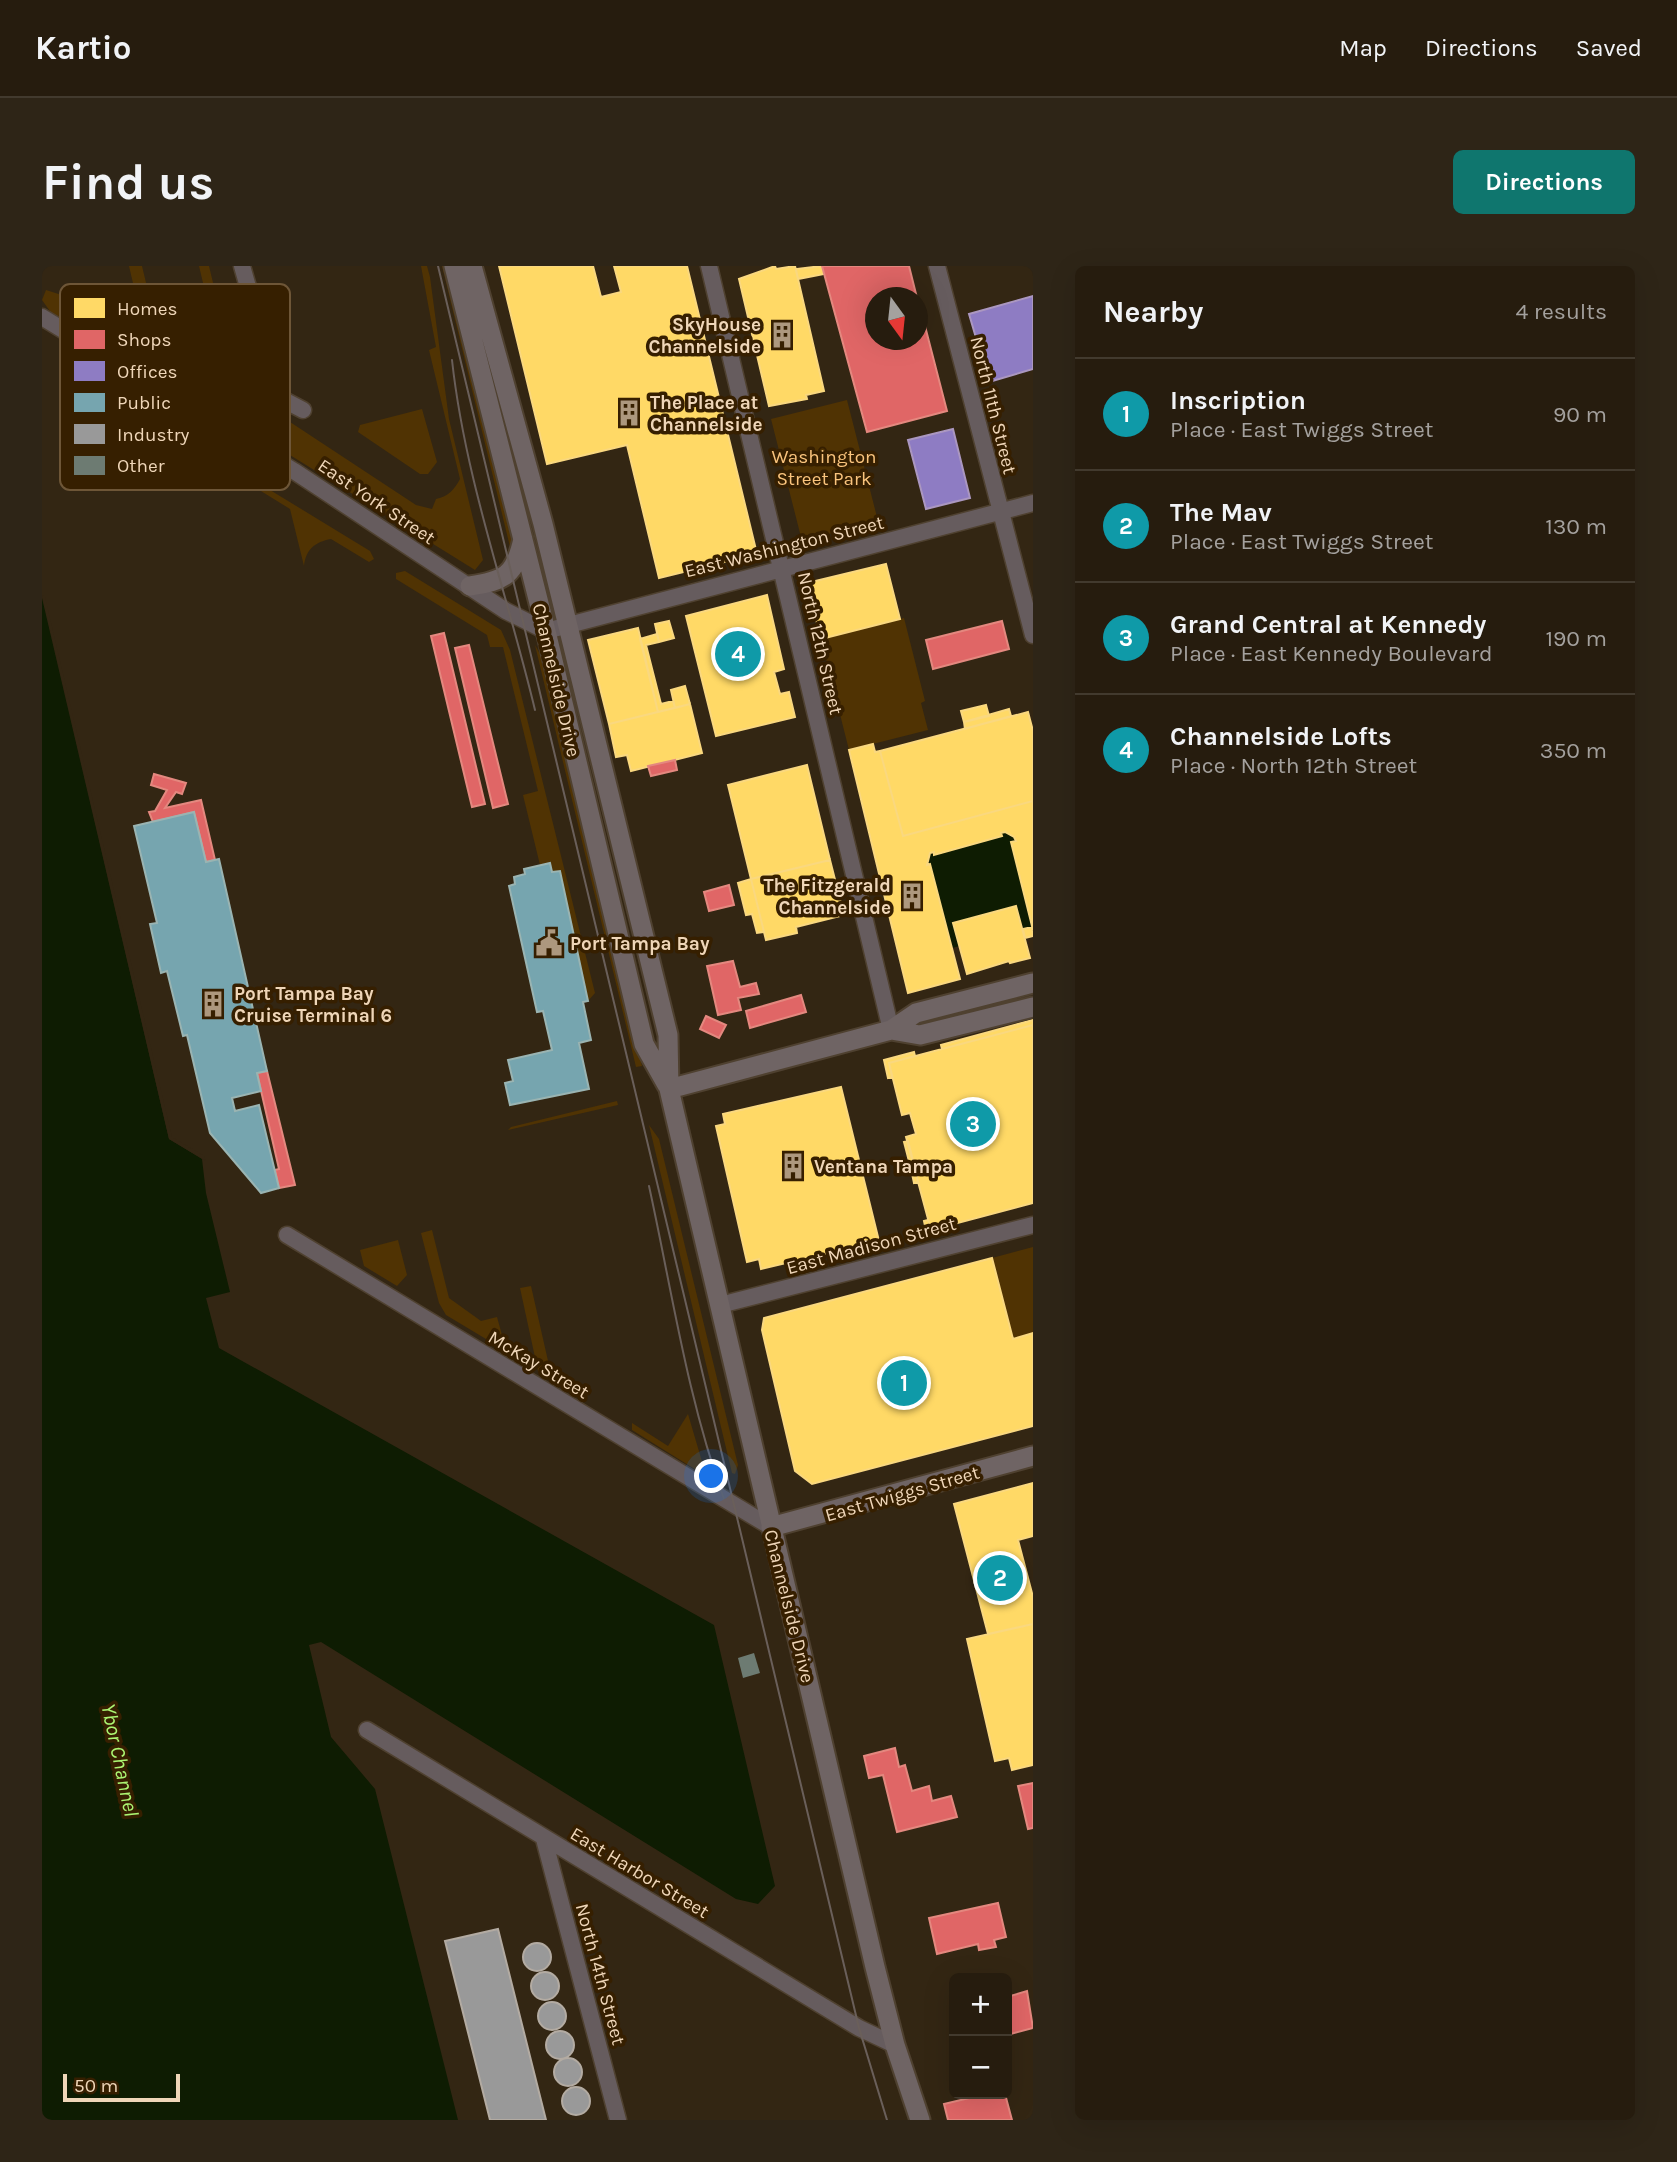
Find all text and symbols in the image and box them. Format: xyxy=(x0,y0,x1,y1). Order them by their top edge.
text: Kartio xyxy=(35,29,131,67)
text: Map xyxy=(1339,34,1387,62)
text: Directions xyxy=(1425,34,1538,62)
text: Saved xyxy=(1576,34,1642,62)
button: Directions xyxy=(1453,150,1635,214)
text: Find us xyxy=(42,154,214,211)
legend xyxy=(60,284,290,490)
north arrow xyxy=(865,287,928,350)
text: Nearby xyxy=(1103,294,1203,330)
text: Homes xyxy=(117,298,178,320)
text: 4 results xyxy=(1515,298,1607,325)
place label: SkyHouse Channelside xyxy=(648,314,761,358)
building icon: SkyHouse Channelside xyxy=(767,320,797,350)
text: Shops xyxy=(117,329,171,351)
street label: North 11th Street xyxy=(965,334,1021,476)
text: Offices xyxy=(117,361,178,383)
text: Inscription xyxy=(1170,385,1306,416)
text: Public xyxy=(117,392,171,414)
place label: The Place at Channelside xyxy=(650,392,763,436)
building icon: The Place at Channelside xyxy=(614,398,644,428)
text: 1 xyxy=(1122,401,1130,428)
text: 90 m xyxy=(1553,401,1607,428)
text: Place · East Twiggs Street xyxy=(1170,416,1433,443)
text: Industry xyxy=(117,424,190,446)
park label: Washington Street Park xyxy=(771,446,877,490)
text: Other xyxy=(117,455,165,477)
street label: East York Street xyxy=(314,455,439,549)
text: The Mav xyxy=(1170,497,1272,528)
street label: East Washington Street xyxy=(682,512,886,582)
text: 2 xyxy=(1119,513,1133,540)
text: 130 m xyxy=(1545,513,1607,540)
text: Place · East Twiggs Street xyxy=(1170,528,1433,555)
street label: North 12th Street xyxy=(793,570,847,717)
street label: Channelside Drive xyxy=(528,601,584,759)
text: Grand Central at Kennedy xyxy=(1170,609,1486,640)
text: 3 xyxy=(1119,625,1133,652)
text: 190 m xyxy=(1545,625,1607,652)
pin: 4 xyxy=(715,628,761,680)
text: Place · East Kennedy Boulevard xyxy=(1170,640,1493,667)
text: Channelside Lofts xyxy=(1170,721,1392,752)
text: 4 xyxy=(1119,737,1133,764)
text: 350 m xyxy=(1540,737,1607,764)
text: Place · North 12th Street xyxy=(1170,752,1417,779)
place label: The Fitzgerald Channelside xyxy=(764,875,891,919)
building icon: The Fitzgerald Channelside xyxy=(897,881,927,911)
public building icon: Port Tampa Bay xyxy=(534,928,564,958)
place label: Port Tampa Bay xyxy=(570,933,710,955)
place label: Port Tampa Bay Cruise Terminal 6 xyxy=(234,983,392,1027)
building icon: Port Tampa Bay Cruise Terminal 6 xyxy=(198,989,228,1019)
pin: 3 xyxy=(950,1098,996,1150)
building icon: Ventana Tampa xyxy=(778,1151,808,1181)
place label: Ventana Tampa xyxy=(814,1156,953,1178)
street label: East Madison Street xyxy=(784,1213,959,1279)
street label: McKay Street xyxy=(484,1326,593,1403)
pin: 1 xyxy=(881,1357,927,1409)
your location xyxy=(694,1459,728,1493)
street label: East Twiggs Street xyxy=(823,1461,982,1526)
street label: Channelside Drive xyxy=(759,1527,819,1685)
pin: 2 xyxy=(977,1552,1023,1604)
water label: Ybor Channel xyxy=(96,1701,144,1819)
street label: East Harbor Street xyxy=(566,1823,713,1923)
street label: North 14th Street xyxy=(571,1901,629,2047)
map controls xyxy=(949,1973,1012,2099)
button: + xyxy=(949,1973,1012,2036)
button: − xyxy=(949,2036,1012,2099)
scale bar xyxy=(63,2071,180,2103)
text: 50 m xyxy=(74,2075,118,2097)

